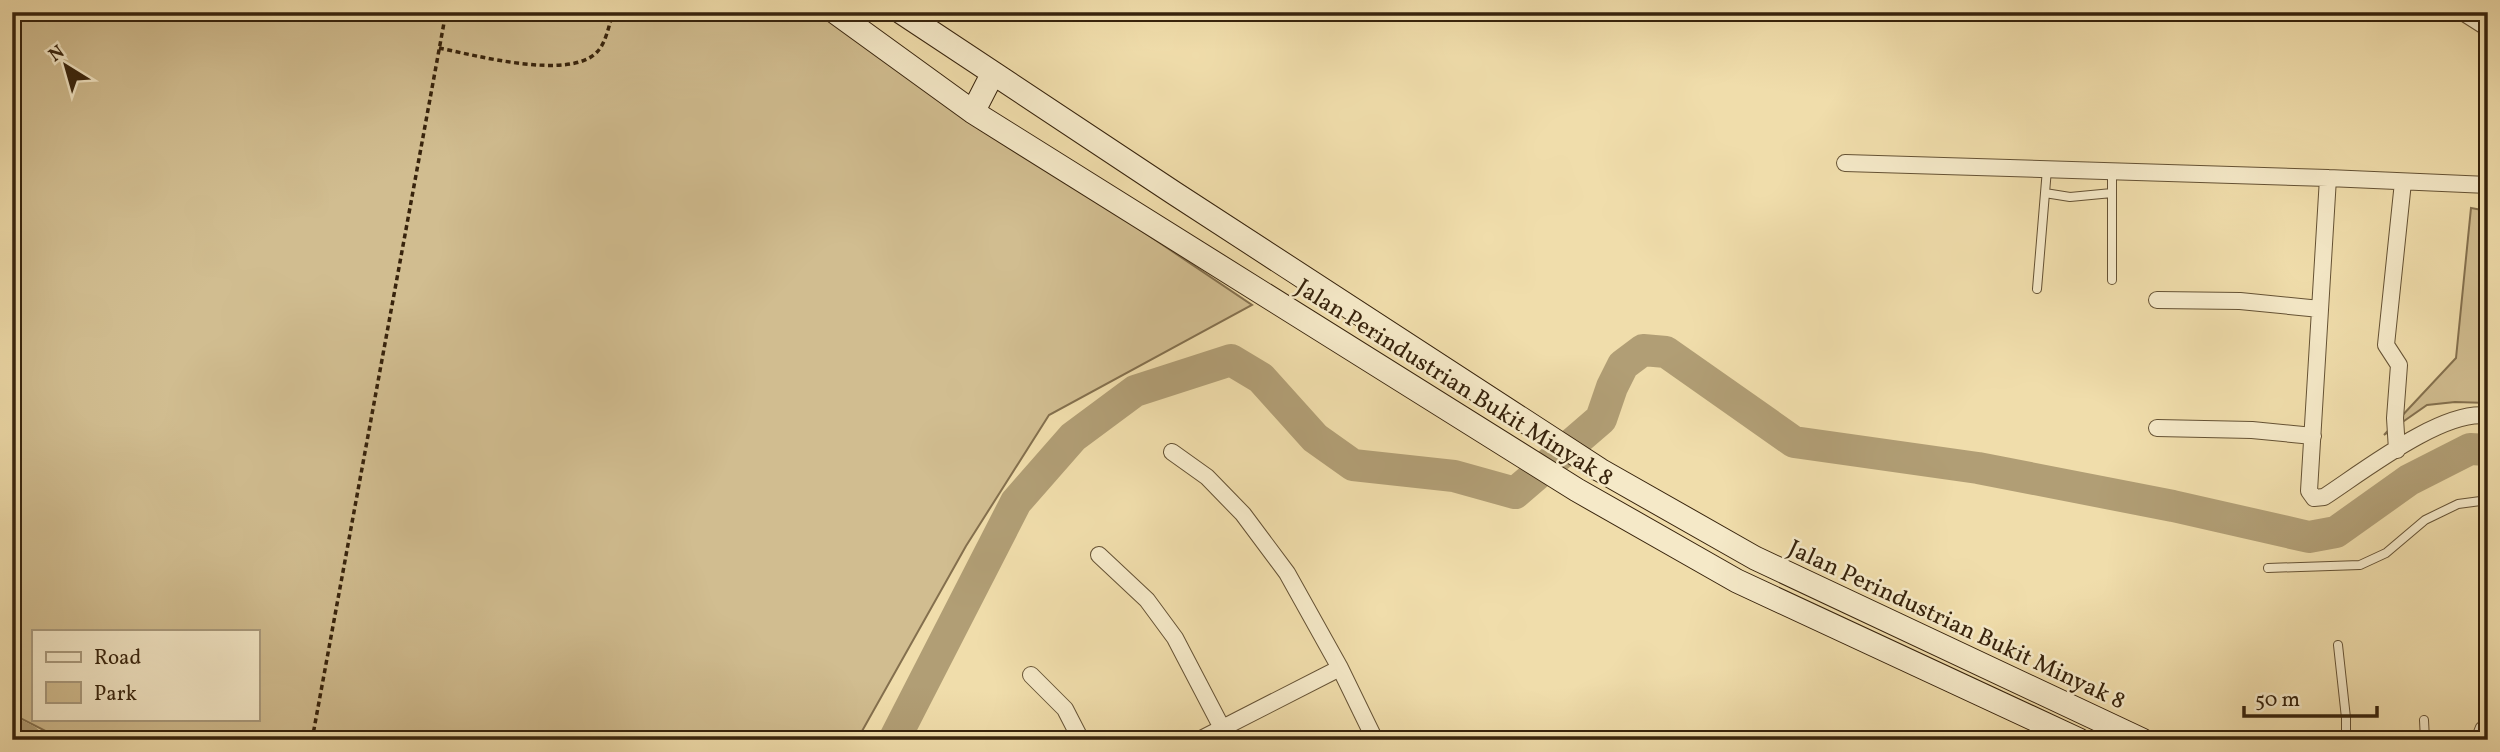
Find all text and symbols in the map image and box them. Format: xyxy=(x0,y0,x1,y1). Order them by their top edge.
north arrow xyxy=(32,32,102,102)
text: N xyxy=(44,39,70,69)
street label: Jalan Perindustrian Bukit Minyak 8 xyxy=(1289,272,1619,496)
street label: Jalan Perindustrian Bukit Minyak 8 xyxy=(1782,533,2130,719)
legend xyxy=(32,630,259,720)
text: Road xyxy=(94,644,141,673)
scale bar xyxy=(2244,675,2378,719)
text: Park xyxy=(94,680,137,709)
text: 50 m xyxy=(2255,686,2300,715)

